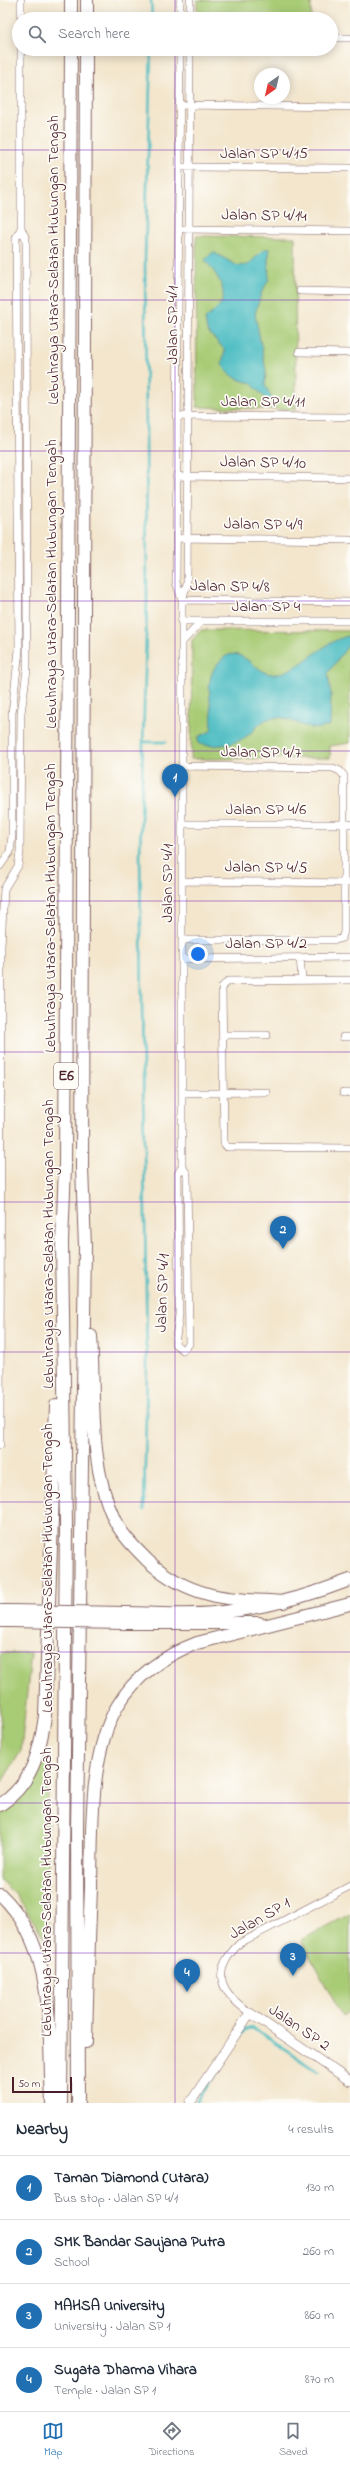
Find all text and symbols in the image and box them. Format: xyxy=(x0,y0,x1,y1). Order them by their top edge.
search box xyxy=(12,12,338,56)
icon: search xyxy=(26,23,48,45)
text: Search here xyxy=(58,23,130,45)
north arrow xyxy=(254,68,290,104)
street label: Lebuhraya Utara–Selatan Hubungan Tengah xyxy=(42,115,66,405)
street label: Jalan SP 4/15 xyxy=(220,142,308,166)
street label: Jalan SP 4/14 xyxy=(221,203,307,229)
street label: Jalan SP 4/1 xyxy=(161,286,185,364)
street label: Jalan SP 4/11 xyxy=(221,390,305,414)
street label: Lebuhraya Utara–Selatan Hubungan Tengah xyxy=(40,439,64,729)
street label: Jalan SP 4/10 xyxy=(220,450,306,476)
street label: Jalan SP 4/9 xyxy=(223,512,303,538)
street label: Jalan SP 4/8 xyxy=(190,574,270,600)
street label: Jalan SP 4 xyxy=(232,595,301,619)
street label: Jalan SP 4/7 xyxy=(221,740,302,766)
street label: Lebuhraya Utara–Selatan Hubungan Tengah xyxy=(39,763,63,1053)
pin: 1 xyxy=(162,764,188,797)
street label: Jalan SP 4/6 xyxy=(226,798,306,822)
street label: Jalan SP 4/1 xyxy=(156,844,180,922)
street label: Jalan SP 4/5 xyxy=(224,855,308,881)
street label: Jalan SP 4/2 xyxy=(225,932,307,956)
your location xyxy=(188,944,208,964)
road number: E6 xyxy=(54,1063,78,1089)
street label: Lebuhraya Utara–Selatan Hubungan Tengah xyxy=(37,1099,61,1389)
pin: 2 xyxy=(270,1216,296,1249)
street label: Jalan SP 4/1 xyxy=(150,1253,176,1333)
street label: Lebuhraya Utara–Selatan Hubungan Tengah xyxy=(36,1423,60,1713)
street label: Lebuhraya Utara–Selatan Hubungan Tengah xyxy=(35,1747,59,2037)
street label: Jalan SP 1 xyxy=(225,1892,295,1946)
pin: 3 xyxy=(280,1943,306,1976)
pin: 4 xyxy=(174,1959,200,1992)
street label: Jalan SP 2 xyxy=(263,1998,335,2058)
scale bar xyxy=(12,2075,72,2094)
text: 50 m xyxy=(18,2076,40,2092)
text: Nearby xyxy=(16,2117,68,2142)
text: 4 results xyxy=(288,2120,334,2139)
text: Taman Diamond (Utara) xyxy=(54,2167,209,2189)
text: 1 xyxy=(27,2178,31,2197)
text: 130 m xyxy=(306,2178,334,2197)
text: Bus stop · Jalan SP 4/1 xyxy=(54,2189,178,2208)
text: SMK Bandar Saujana Putra xyxy=(54,2231,225,2253)
text: 2 xyxy=(26,2242,32,2261)
text: 260 m xyxy=(303,2242,334,2261)
text: School xyxy=(54,2253,90,2272)
text: MAHSA University xyxy=(54,2295,165,2317)
text: 3 xyxy=(26,2306,32,2325)
text: 860 m xyxy=(304,2306,334,2325)
text: University · Jalan SP 1 xyxy=(54,2317,171,2336)
text: Sugata Dharma Vihara xyxy=(54,2359,197,2381)
text: 4 xyxy=(26,2370,32,2389)
text: 870 m xyxy=(305,2370,334,2389)
text: Temple · Jalan SP 1 xyxy=(54,2381,156,2400)
tab: Map xyxy=(42,2420,64,2460)
tab: Directions xyxy=(149,2420,195,2460)
tab: Saved xyxy=(279,2420,308,2460)

